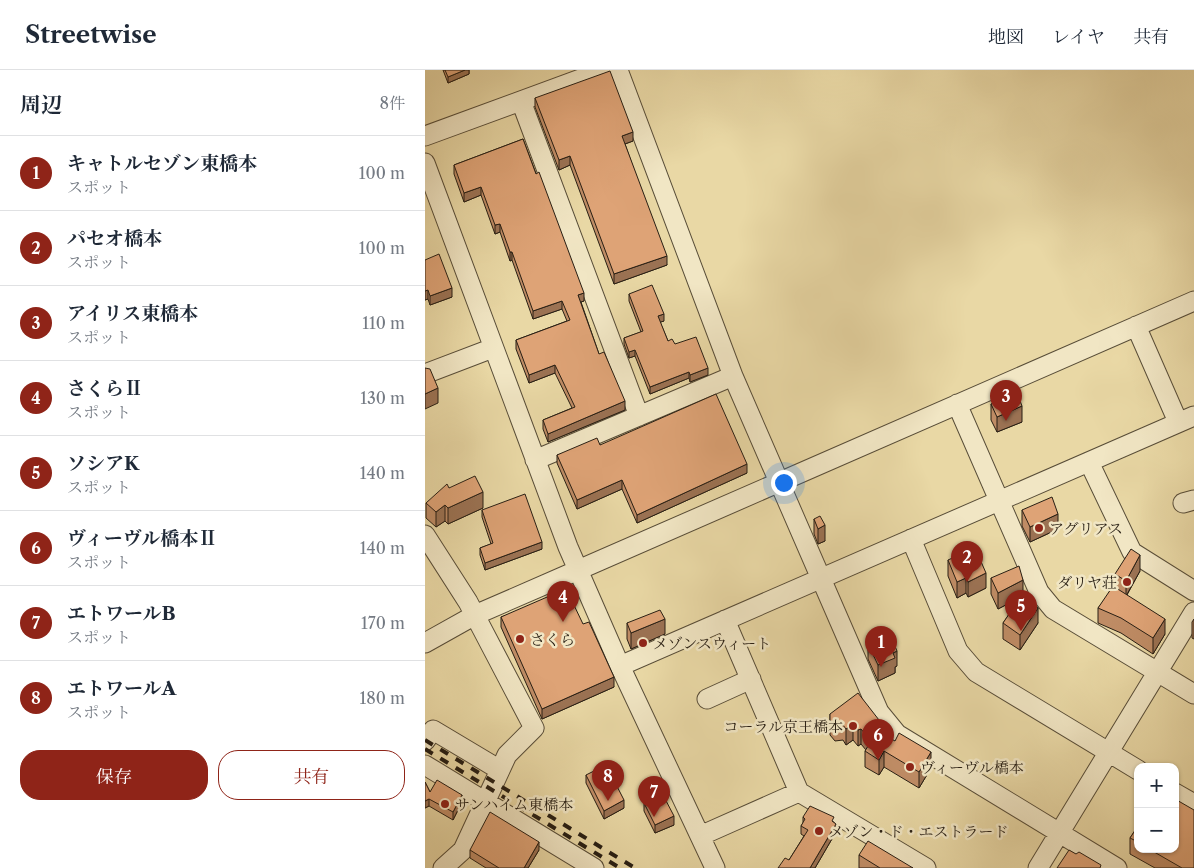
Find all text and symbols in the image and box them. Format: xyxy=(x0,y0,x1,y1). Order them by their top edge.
text: Streetwise xyxy=(25,20,157,49)
text: 地図 xyxy=(988,26,1024,48)
text: レイヤ xyxy=(1052,26,1105,48)
text: 共有 xyxy=(1133,26,1169,48)
text: 周辺 xyxy=(20,92,62,117)
text: 8件 xyxy=(380,93,405,113)
text: キャトルセゾン東橋本 xyxy=(67,152,257,175)
text: 1 xyxy=(32,163,40,183)
text: 100 m xyxy=(359,163,405,183)
text: スポット xyxy=(67,177,131,197)
text: パセオ橋本 xyxy=(67,227,162,250)
text: 2 xyxy=(31,238,41,258)
text: 100 m xyxy=(359,238,405,258)
text: スポット xyxy=(67,252,131,272)
text: アイリス東橋本 xyxy=(67,302,198,325)
text: 3 xyxy=(31,313,41,333)
text: 110 m xyxy=(362,313,405,333)
text: スポット xyxy=(67,327,131,347)
text: さくらⅡ xyxy=(67,377,143,400)
pin: 3 xyxy=(990,380,1022,421)
text: 4 xyxy=(31,388,41,408)
text: 130 m xyxy=(360,388,405,408)
text: スポット xyxy=(67,402,131,422)
text: ソシアK xyxy=(67,452,139,475)
text: 5 xyxy=(32,463,40,483)
text: 140 m xyxy=(360,463,405,483)
your location xyxy=(771,470,797,496)
text: スポット xyxy=(67,477,131,497)
place label: アグリアス xyxy=(1049,519,1123,538)
marker: アグリアス xyxy=(1033,522,1045,534)
text: ヴィーヴル橋本Ⅱ xyxy=(67,527,217,550)
text: 6 xyxy=(31,538,41,558)
text: 140 m xyxy=(360,538,405,558)
pin: 2 xyxy=(951,541,983,582)
text: スポット xyxy=(67,552,131,572)
place label: ダリヤ荘 xyxy=(1057,573,1117,592)
marker: ダリヤ荘 xyxy=(1121,576,1133,588)
pin: 4 xyxy=(547,581,579,622)
pin: 5 xyxy=(1005,590,1037,631)
text: エトワールB xyxy=(67,602,176,625)
text: 7 xyxy=(32,613,40,633)
text: 170 m xyxy=(361,613,405,633)
pin: 1 xyxy=(865,626,897,667)
text: スポット xyxy=(67,627,131,647)
place label: さくら xyxy=(530,630,575,649)
marker: さくら xyxy=(514,633,526,645)
place label: メゾンスウィート xyxy=(653,634,771,653)
marker: メゾンスウィート xyxy=(637,637,649,649)
text: エトワールA xyxy=(67,677,176,700)
text: 8 xyxy=(31,688,41,708)
text: 180 m xyxy=(359,688,405,708)
text: スポット xyxy=(67,702,131,722)
place label: コーラル京王橋本 xyxy=(723,717,843,736)
pin: 6 xyxy=(862,719,894,760)
marker: コーラル京王橋本 xyxy=(847,720,859,732)
button: 保存 xyxy=(20,750,208,800)
button: 共有 xyxy=(218,750,405,800)
place label: ヴィーヴル橋本 xyxy=(920,758,1024,777)
pin: 8 xyxy=(592,760,624,801)
marker: ヴィーヴル橋本 xyxy=(904,761,916,773)
map controls xyxy=(1134,763,1179,853)
button: + xyxy=(1134,763,1179,808)
pin: 7 xyxy=(638,776,670,817)
place label: サンハイム東橋本 xyxy=(455,795,573,814)
marker: サンハイム東橋本 xyxy=(439,798,451,810)
button: − xyxy=(1134,808,1179,853)
place label: メゾン・ド・エストラード xyxy=(829,822,1009,841)
marker: メゾン・ド・エストラード xyxy=(813,825,825,837)

